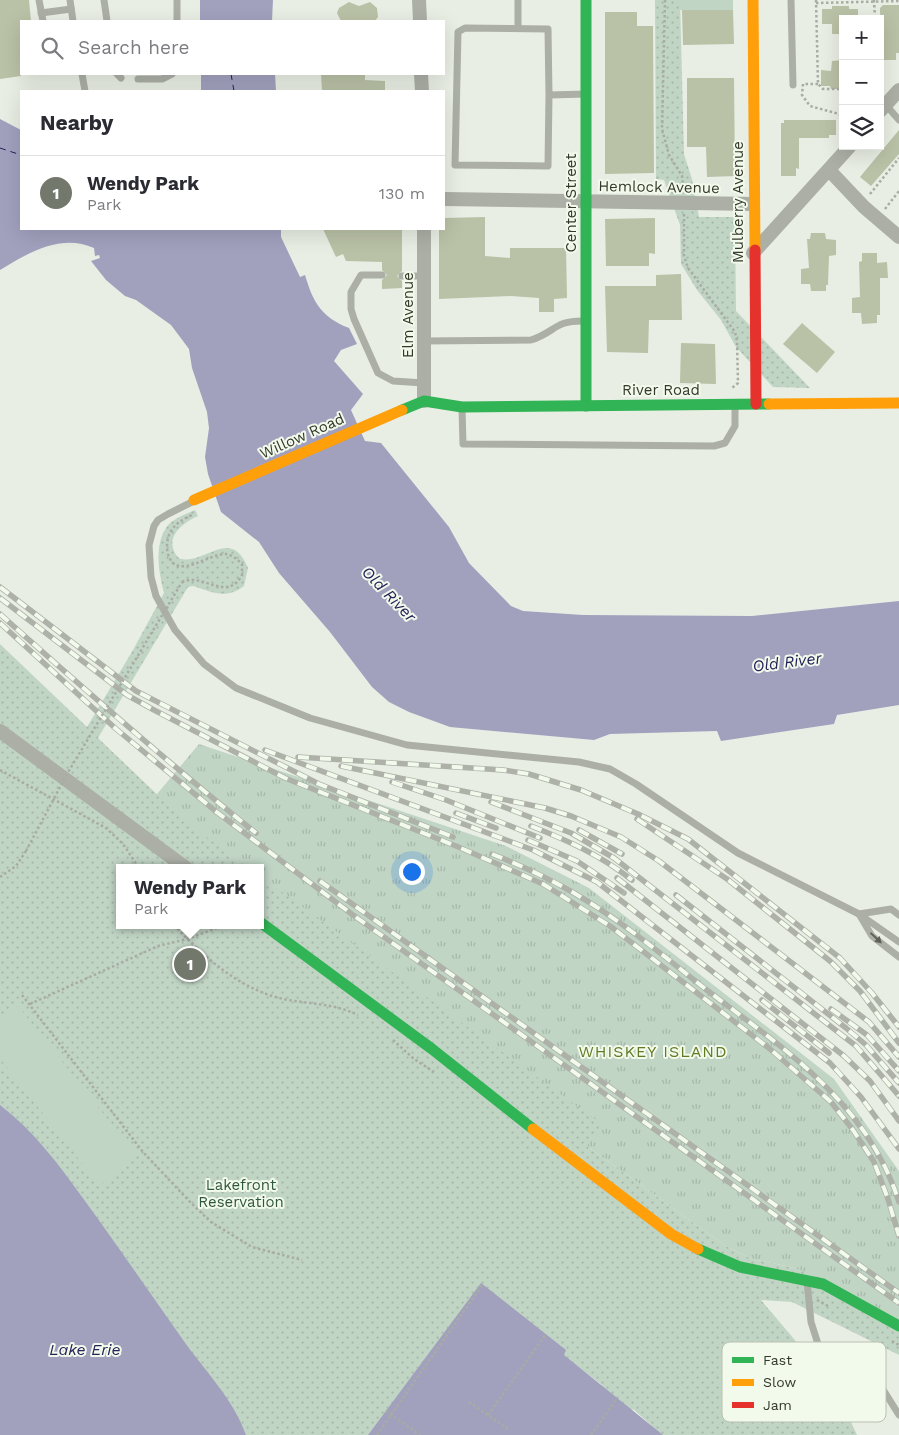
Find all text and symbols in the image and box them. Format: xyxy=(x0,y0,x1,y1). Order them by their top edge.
map controls xyxy=(839,15,884,150)
button: + xyxy=(839,15,884,60)
search box xyxy=(20,20,445,75)
icon: search xyxy=(38,34,66,62)
text: Search here xyxy=(78,36,189,59)
button: − xyxy=(839,60,884,105)
button: layers xyxy=(839,105,884,150)
text: Nearby xyxy=(40,110,113,135)
street label: Mulberry Avenue xyxy=(729,141,747,263)
street label: Center Street xyxy=(562,153,580,253)
text: Wendy Park xyxy=(87,172,199,195)
street label: Hemlock Avenue xyxy=(598,177,720,197)
text: 1 xyxy=(53,184,59,203)
text: 130 m xyxy=(379,184,425,203)
text: Park xyxy=(87,195,121,214)
street label: Elm Avenue xyxy=(399,272,417,358)
street label: River Road xyxy=(622,381,700,399)
street label: Willow Road xyxy=(257,409,347,463)
water label: Old River xyxy=(358,562,421,626)
water label: Old River xyxy=(751,648,823,676)
your location xyxy=(399,859,425,885)
popup xyxy=(116,864,264,929)
text: Wendy Park xyxy=(134,876,246,899)
text: Park xyxy=(134,899,168,918)
one-way arrow xyxy=(870,932,882,944)
pin: 1 xyxy=(174,945,206,983)
district label: WHISKEY ISLAND xyxy=(578,1042,728,1061)
park label: Lakefront Reservation xyxy=(198,1176,284,1211)
water label: Lake Erie xyxy=(49,1340,121,1359)
legend xyxy=(722,1342,886,1422)
text: Fast xyxy=(763,1352,792,1368)
text: Slow xyxy=(763,1374,796,1390)
text: Jam xyxy=(763,1397,792,1413)

